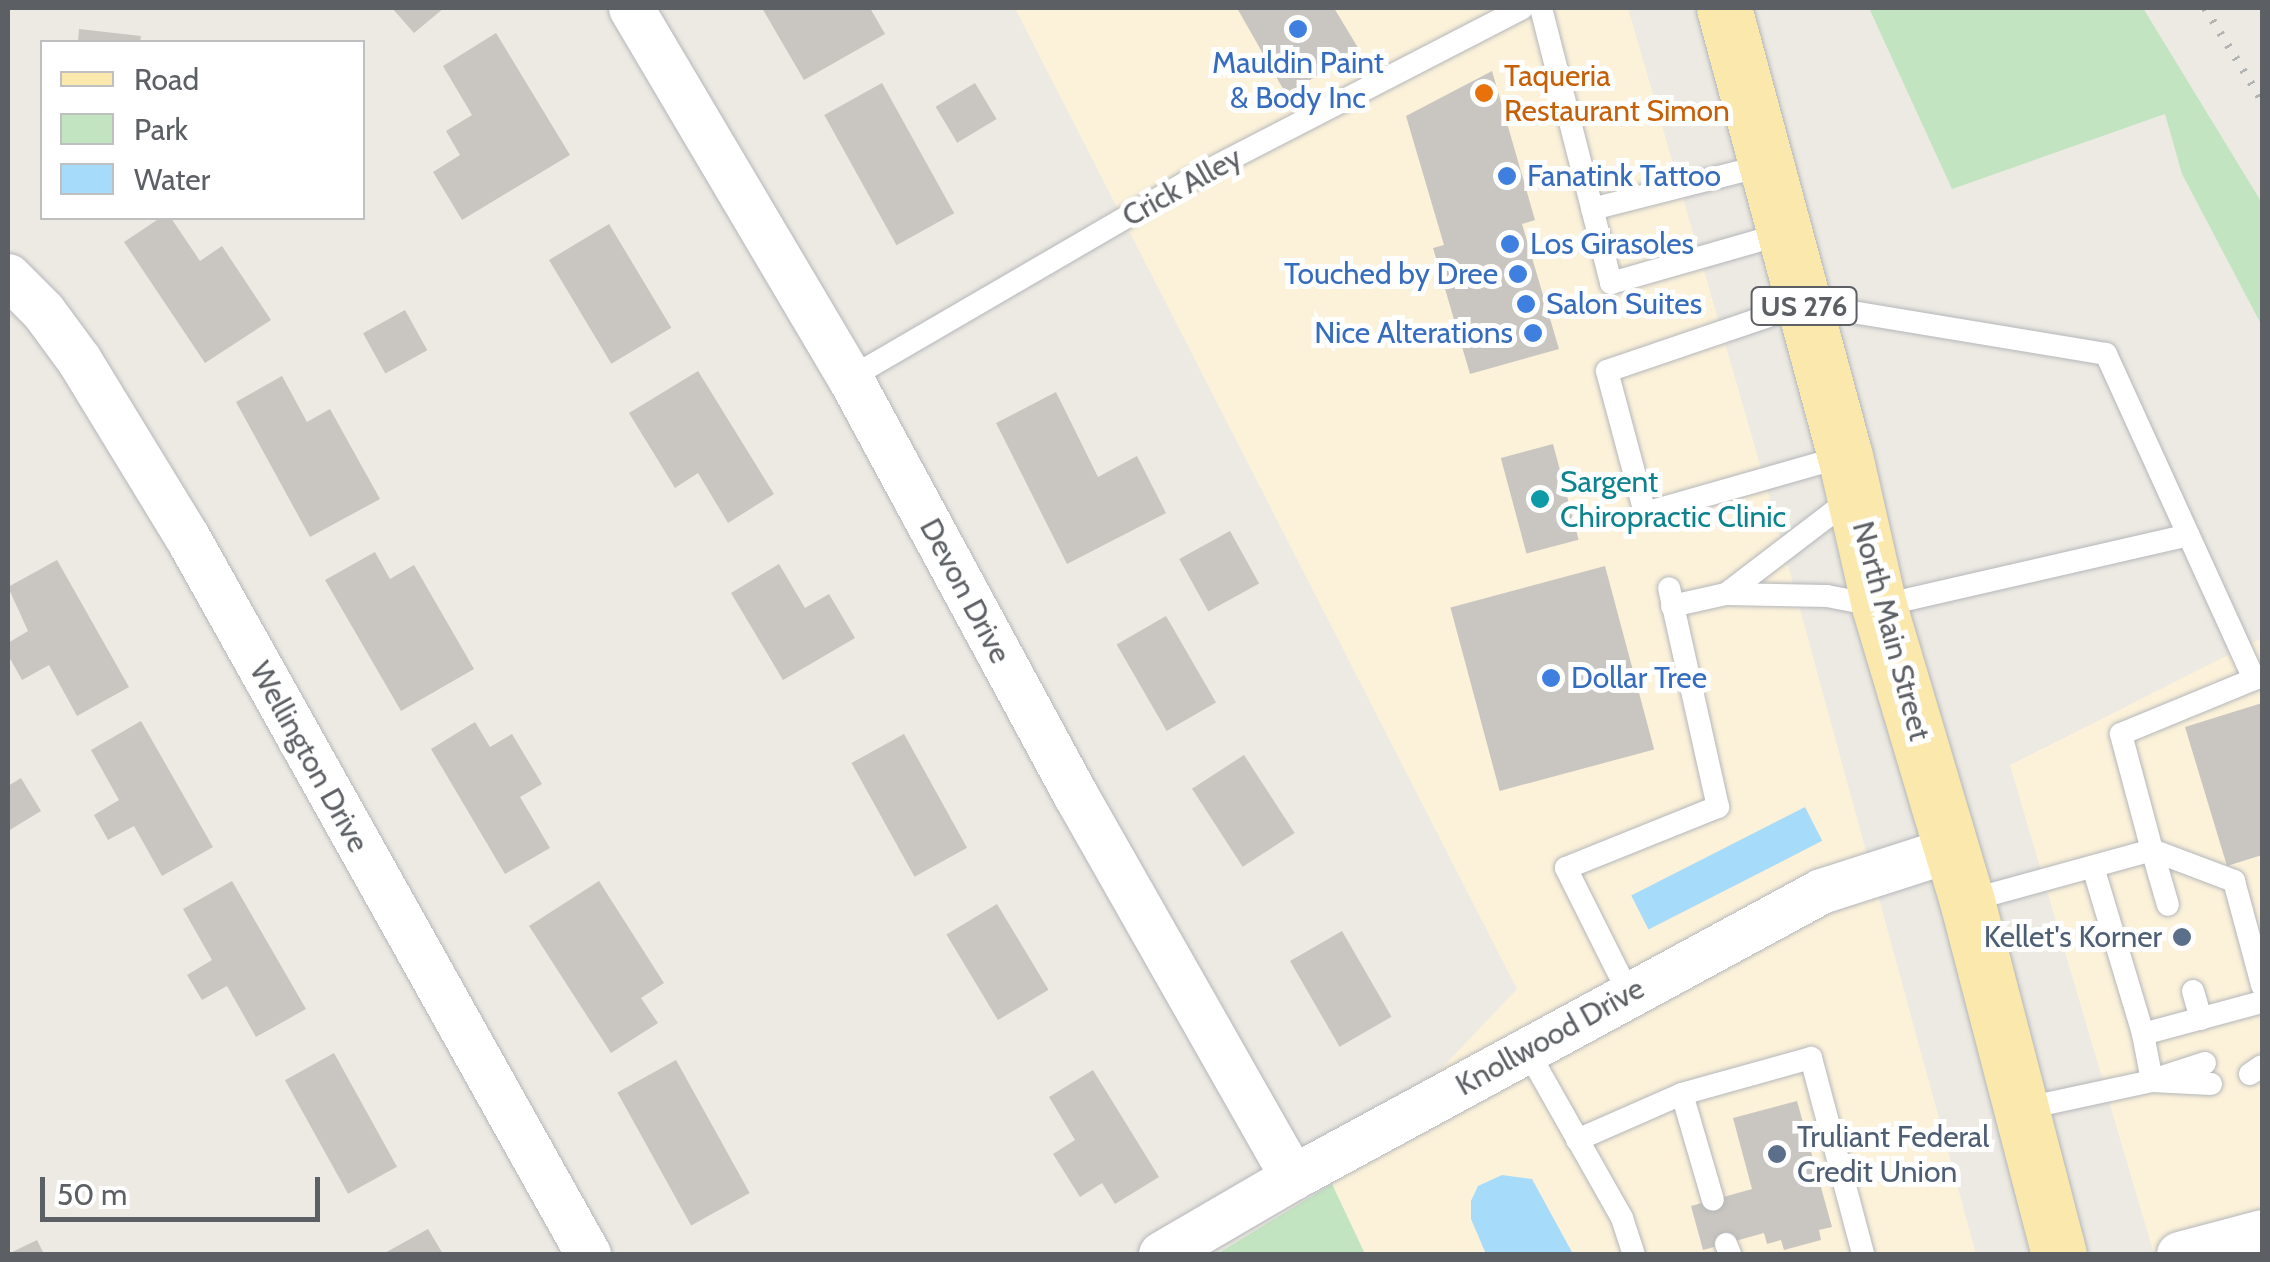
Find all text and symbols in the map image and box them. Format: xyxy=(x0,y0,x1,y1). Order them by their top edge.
marker: Mauldin Paint & Body Inc xyxy=(1287,18,1309,40)
legend xyxy=(40,40,365,220)
place label: Mauldin Paint & Body Inc xyxy=(1212,45,1384,116)
place label: Taqueria Restaurant Simon xyxy=(1504,58,1730,128)
text: Road xyxy=(134,61,199,98)
marker: Taqueria Restaurant Simon xyxy=(1473,82,1495,104)
text: Park xyxy=(134,111,188,148)
street label: Crick Alley xyxy=(1116,140,1248,234)
place label: Fanatink Tattoo xyxy=(1527,158,1721,194)
text: Water xyxy=(134,161,210,198)
marker: Fanatink Tattoo xyxy=(1496,165,1518,187)
place label: Los Girasoles xyxy=(1530,226,1694,262)
marker: Los Girasoles xyxy=(1499,233,1521,255)
place label: Touched by Dree xyxy=(1284,256,1498,292)
marker: Touched by Dree xyxy=(1507,263,1529,285)
road number: US 276 xyxy=(1749,283,1859,329)
place label: Salon Suites xyxy=(1546,286,1702,322)
marker: Salon Suites xyxy=(1515,293,1537,315)
place label: Nice Alterations xyxy=(1314,315,1513,351)
marker: Nice Alterations xyxy=(1522,322,1544,344)
place label: Sargent Chiropractic Clinic xyxy=(1560,464,1786,534)
marker: Sargent Chiropractic Clinic xyxy=(1529,488,1551,510)
street label: Devon Drive xyxy=(912,513,1018,669)
street label: North Main Street xyxy=(1844,518,1938,744)
street label: Wellington Drive xyxy=(242,656,376,858)
place label: Dollar Tree xyxy=(1571,660,1707,696)
marker: Dollar Tree xyxy=(1540,667,1562,689)
place label: Kellet's Korner xyxy=(1984,919,2162,955)
marker: Kellet's Korner xyxy=(2171,926,2193,948)
street label: Knollwood Drive xyxy=(1450,970,1650,1104)
place label: Truliant Federal Credit Union xyxy=(1797,1119,1989,1190)
marker: Truliant Federal Credit Union xyxy=(1766,1143,1788,1165)
scale bar xyxy=(45,1157,325,1219)
text: 50 m xyxy=(57,1176,127,1213)

